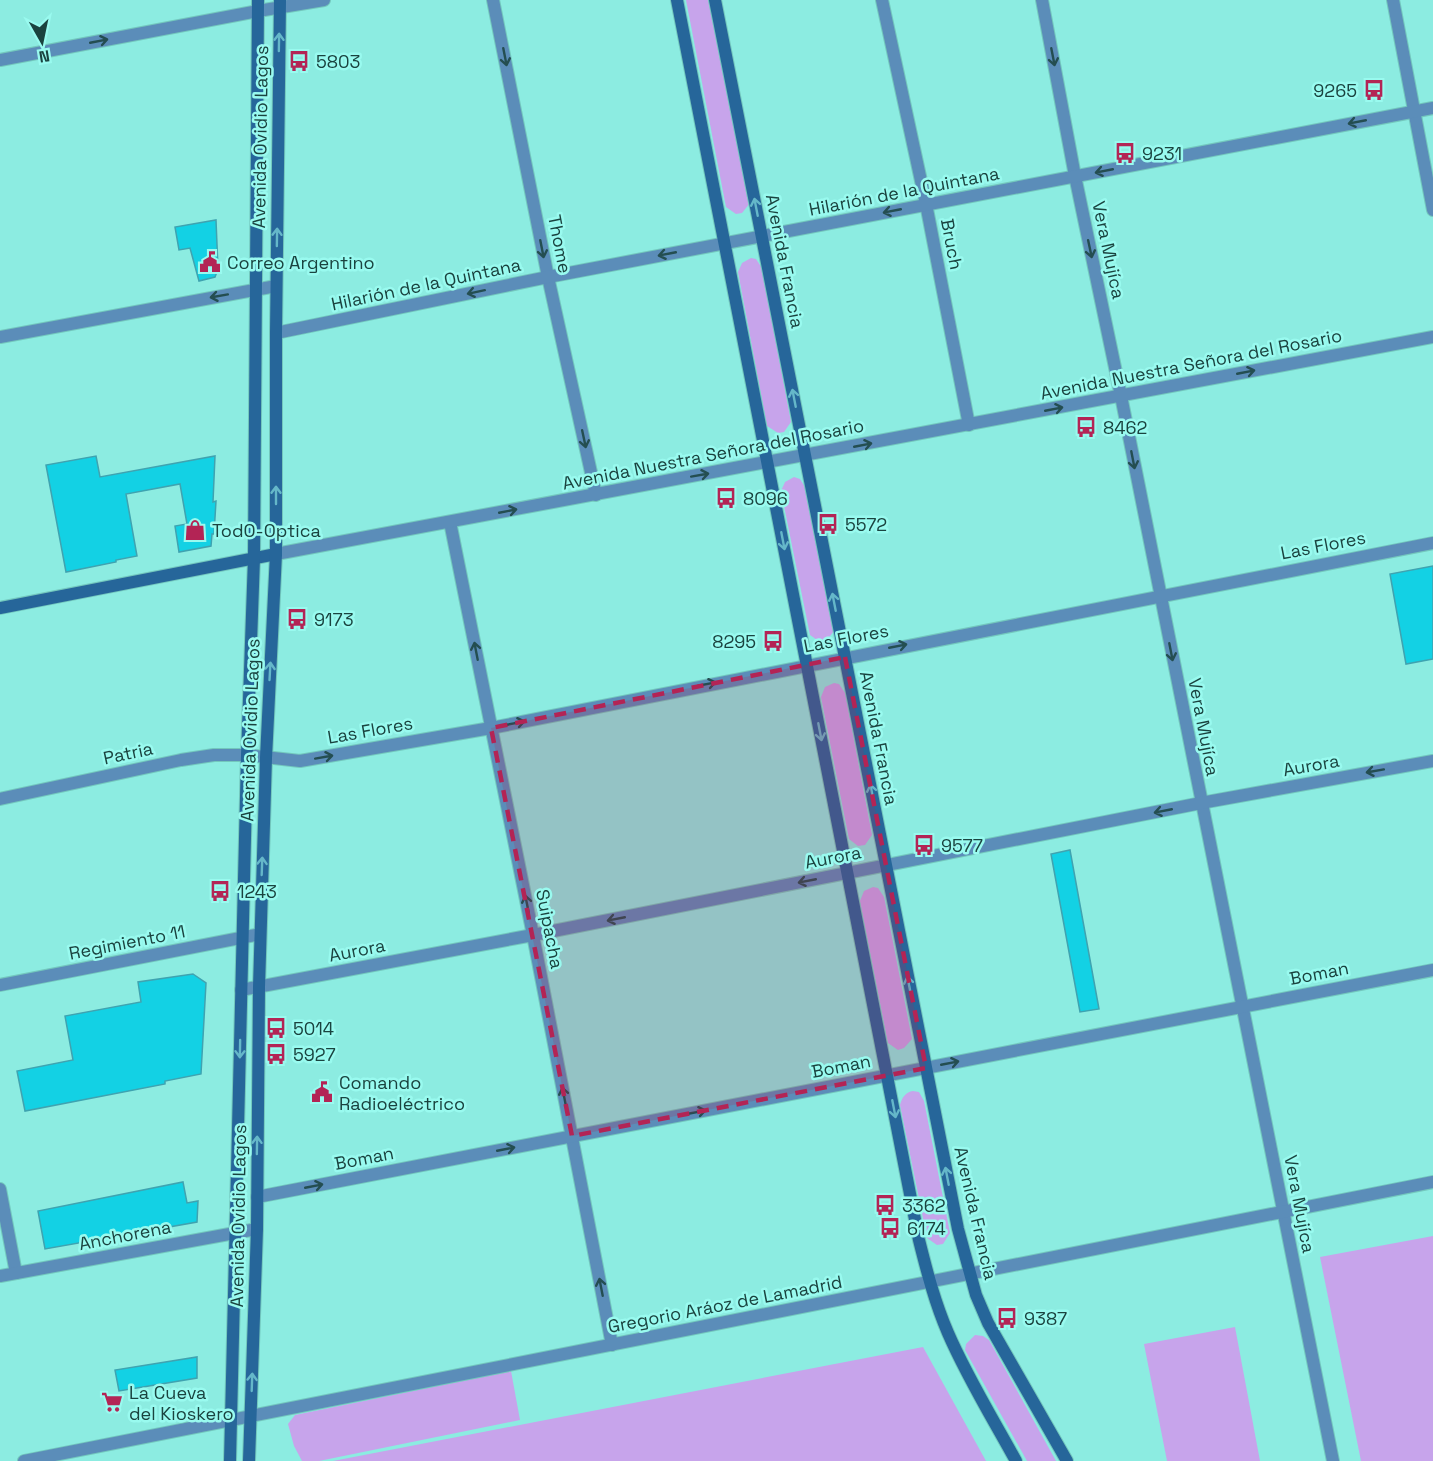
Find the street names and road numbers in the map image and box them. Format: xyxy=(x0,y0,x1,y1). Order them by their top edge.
street label: Avenida Ovidio Lagos xyxy=(247,45,273,229)
street label: Hilarión de la Quintana xyxy=(807,161,1001,221)
street label: Avenida Francia xyxy=(761,192,809,330)
street label: Vera Mujíca xyxy=(1087,199,1131,301)
street label: Thome xyxy=(543,213,577,275)
street label: Bruch xyxy=(936,217,968,271)
street label: Hilarión de la Quintana xyxy=(329,253,523,315)
street label: Avenida Nuestra Señora del Rosario xyxy=(1038,323,1344,405)
street label: Avenida Nuestra Señora del Rosario xyxy=(560,413,866,495)
street label: Las Flores xyxy=(1279,525,1367,565)
street label: Las Flores xyxy=(802,618,890,658)
street label: Avenida Ovidio Lagos xyxy=(235,638,265,822)
street label: Avenida Francia xyxy=(855,669,903,807)
street label: Vera Mujíca xyxy=(1183,676,1225,778)
street label: Las Flores xyxy=(326,711,414,749)
street label: Patria xyxy=(101,737,155,769)
street label: Aurora xyxy=(1281,749,1341,781)
street label: Aurora xyxy=(803,840,863,874)
street label: Suipacha xyxy=(531,887,569,971)
street label: Regimiento 11 xyxy=(67,919,187,965)
street label: Aurora xyxy=(327,933,387,967)
street label: Boman xyxy=(1287,956,1351,990)
street label: Boman xyxy=(809,1049,873,1083)
street label: Avenida Ovidio Lagos xyxy=(225,1124,251,1308)
street label: Boman xyxy=(332,1141,396,1175)
street label: Avenida Francia xyxy=(949,1144,1003,1282)
street label: Vera Mujíca xyxy=(1279,1153,1321,1255)
street label: Anchorena xyxy=(77,1215,173,1255)
street label: Gregorio Aráoz de Lamadrid xyxy=(606,1270,844,1338)

